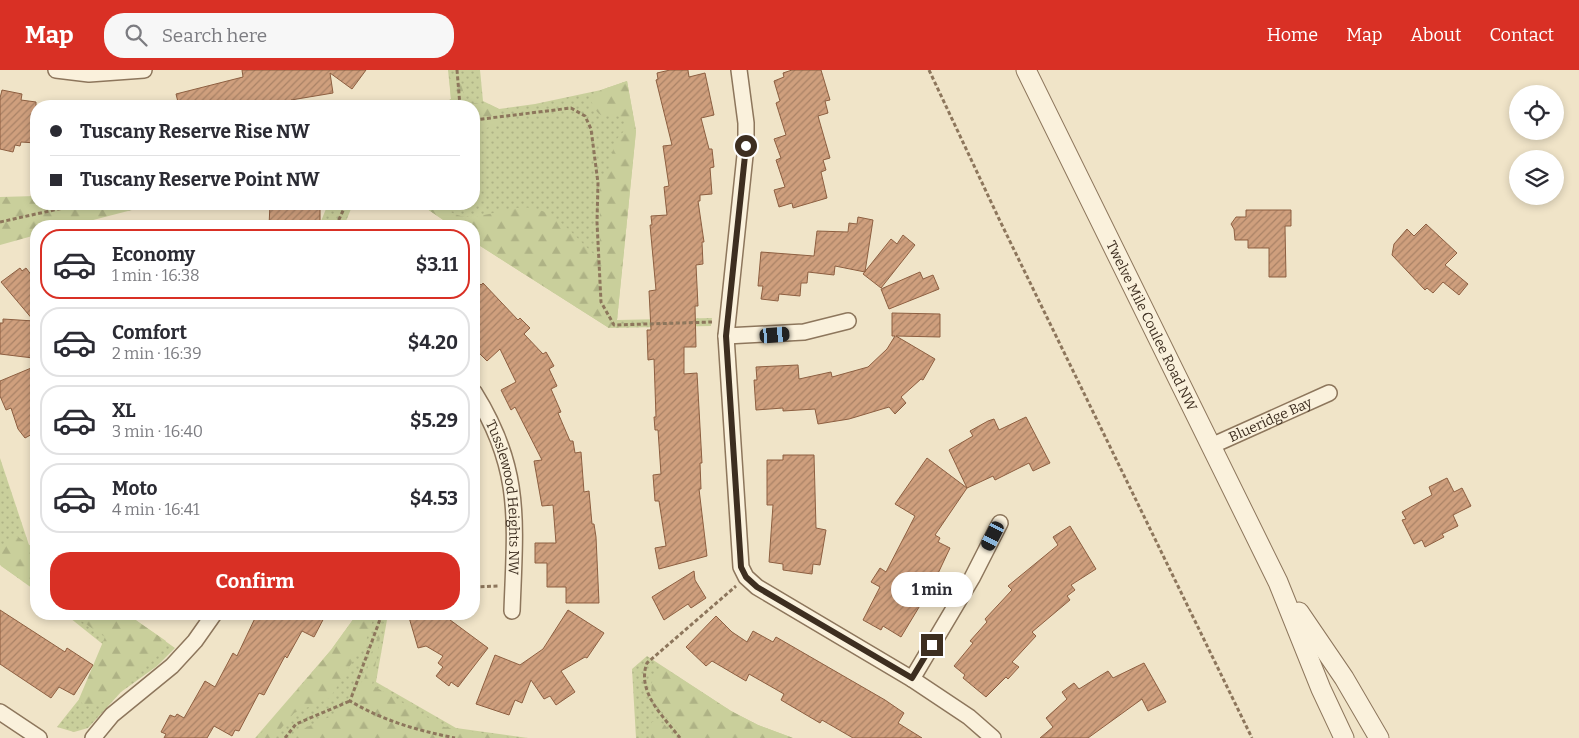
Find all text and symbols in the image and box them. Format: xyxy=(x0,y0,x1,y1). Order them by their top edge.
search box xyxy=(104,13,454,58)
text: Map xyxy=(25,21,74,49)
icon: search xyxy=(122,21,150,49)
text: Search here xyxy=(162,24,267,47)
text: Home xyxy=(1267,24,1318,46)
text: Map xyxy=(1346,24,1382,46)
text: About xyxy=(1410,24,1461,46)
text: Contact xyxy=(1489,24,1554,46)
map controls xyxy=(1509,85,1564,205)
button: locate xyxy=(1509,85,1564,140)
text: Tuscany Reserve Rise NW xyxy=(80,120,310,143)
route start xyxy=(735,135,757,157)
button: layers xyxy=(1509,150,1564,205)
text: Tuscany Reserve Point NW xyxy=(80,168,320,191)
street label: Twelve Mile Coulee Road NW xyxy=(1103,238,1201,414)
icon: car xyxy=(52,242,97,287)
text: Economy xyxy=(112,243,195,266)
text: $3.11 xyxy=(416,253,458,276)
text: 1 min · 16:38 xyxy=(112,266,200,285)
icon: car xyxy=(52,320,97,365)
text: Comfort xyxy=(112,321,187,344)
car xyxy=(759,326,790,344)
text: $4.20 xyxy=(408,331,458,354)
text: 2 min · 16:39 xyxy=(112,344,202,363)
street label: Blueridge Bay xyxy=(1226,393,1315,445)
icon: car xyxy=(52,398,97,443)
text: XL xyxy=(112,399,136,422)
text: $5.29 xyxy=(410,409,458,432)
street label: Tusslewood Heights NW xyxy=(482,417,523,576)
text: 3 min · 16:40 xyxy=(112,422,203,441)
icon: car xyxy=(52,476,97,521)
text: Moto xyxy=(112,477,158,500)
text: $4.53 xyxy=(410,487,458,510)
text: 4 min · 16:41 xyxy=(112,500,200,519)
car xyxy=(979,519,1006,553)
button: Confirm xyxy=(50,552,460,610)
callout: 1 min xyxy=(891,572,973,608)
text: 1 min xyxy=(912,580,952,599)
route end xyxy=(921,634,943,656)

